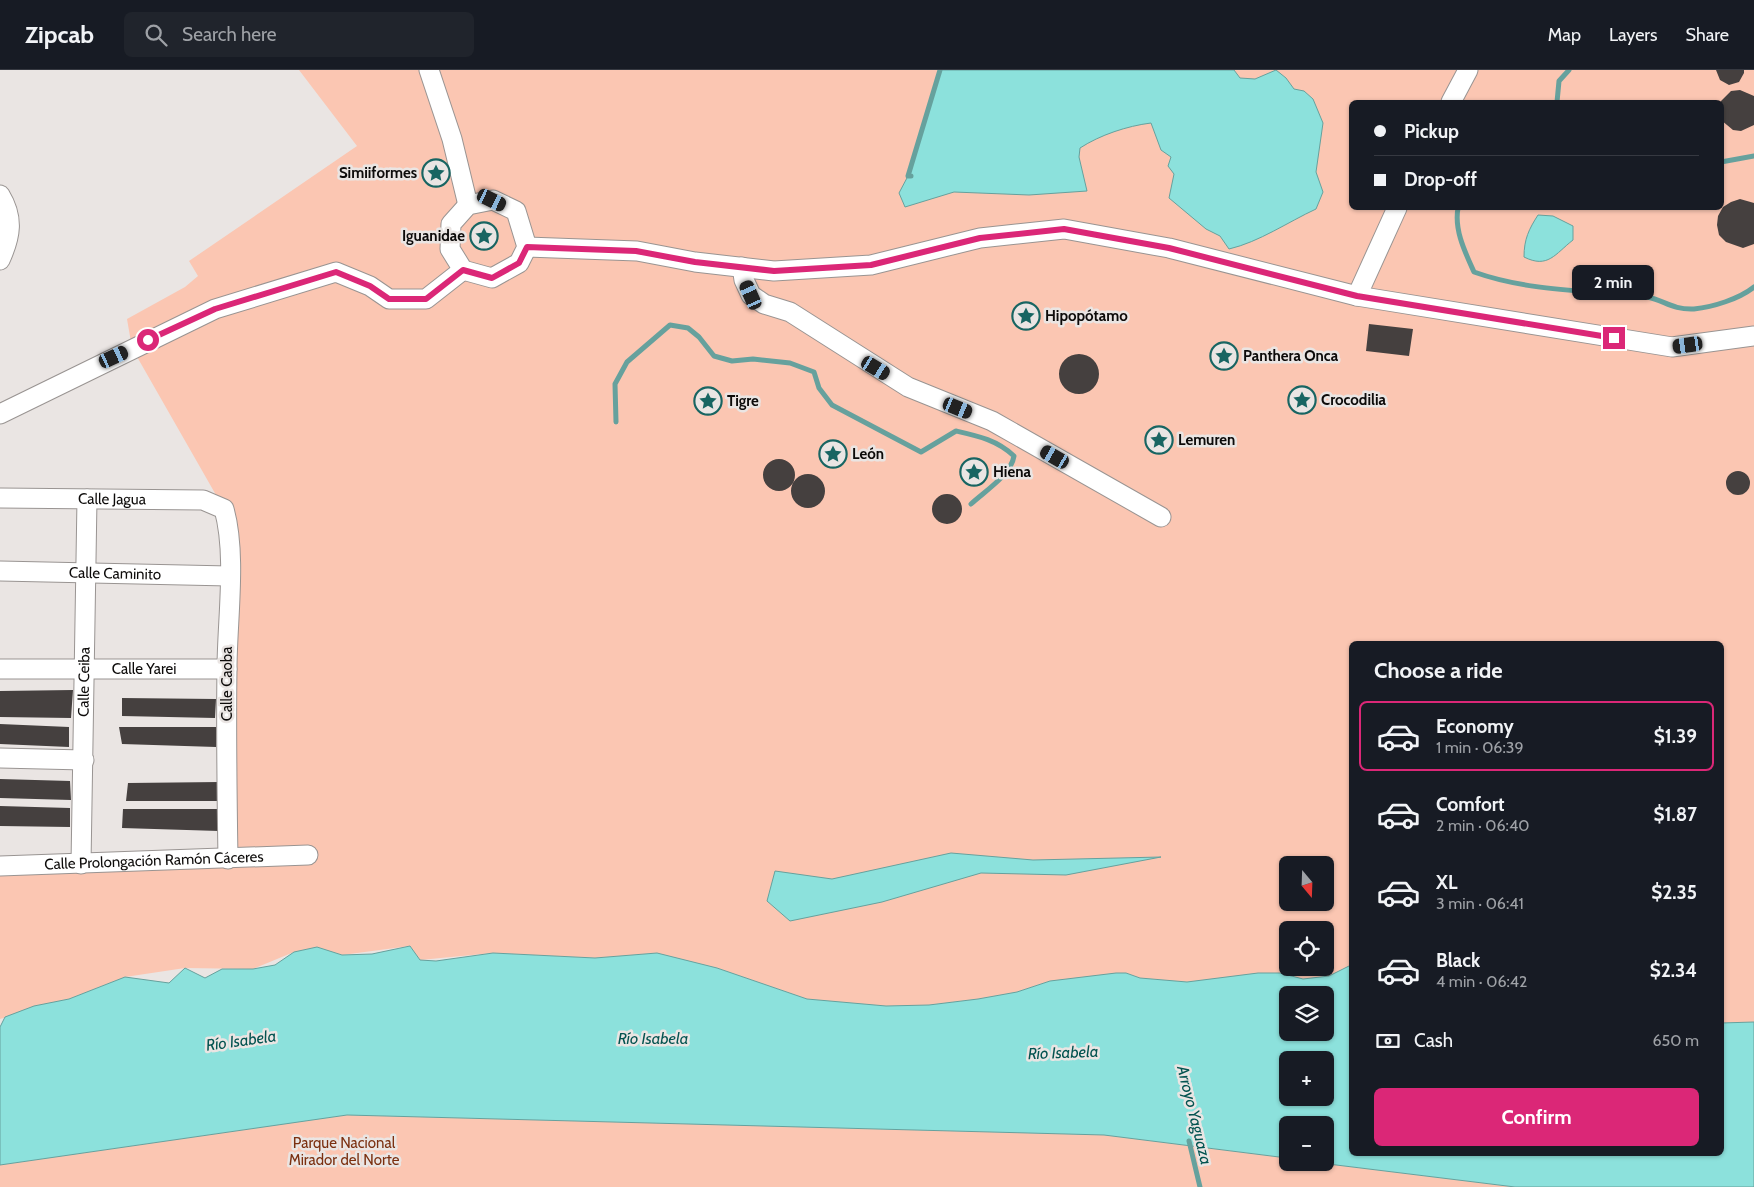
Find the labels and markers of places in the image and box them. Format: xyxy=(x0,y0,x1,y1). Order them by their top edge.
place icon: Simiiformes xyxy=(421,158,451,188)
place label: Simiiformes xyxy=(339,164,417,182)
place icon: Iguanidae xyxy=(469,221,499,251)
place label: Iguanidae xyxy=(402,227,465,245)
place icon: Hipopótamo xyxy=(1011,301,1041,331)
place label: Hipopótamo xyxy=(1045,307,1128,325)
place icon: Panthera Onca xyxy=(1209,341,1239,371)
place label: Panthera Onca xyxy=(1243,347,1339,365)
place icon: Crocodilia xyxy=(1287,385,1317,415)
place icon: Tigre xyxy=(693,386,723,416)
place label: Crocodilia xyxy=(1321,391,1387,409)
place label: Tigre xyxy=(727,392,759,410)
place icon: Lemuren xyxy=(1144,425,1174,455)
place label: Lemuren xyxy=(1178,431,1235,449)
place icon: León xyxy=(818,439,848,469)
place label: León xyxy=(852,445,884,463)
place icon: Hiena xyxy=(959,457,989,487)
place label: Hiena xyxy=(993,463,1031,481)

